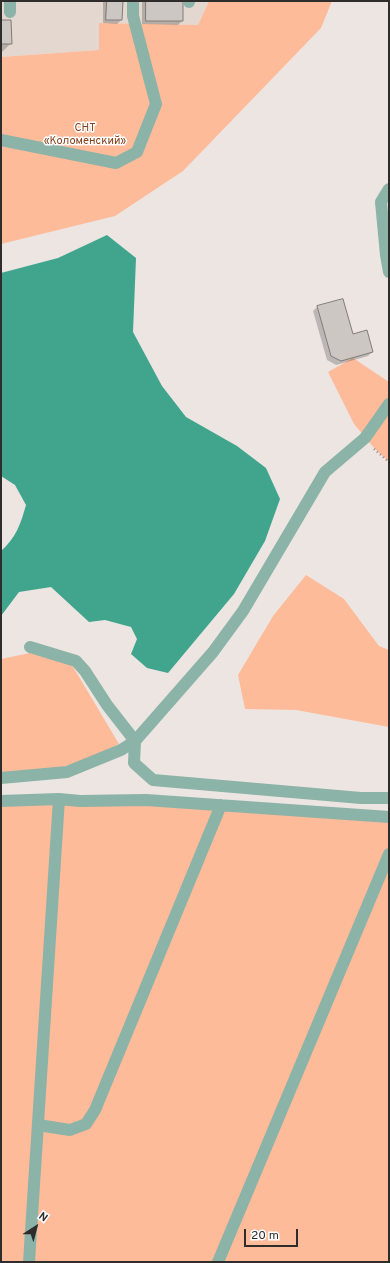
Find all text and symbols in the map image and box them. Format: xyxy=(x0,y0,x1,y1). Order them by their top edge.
park label: СНТ «Коломенский» xyxy=(44,122,126,148)
north arrow xyxy=(16,1207,56,1247)
text: N xyxy=(36,1209,50,1225)
scale bar xyxy=(246,1221,300,1247)
text: 20 m xyxy=(251,1228,279,1244)

